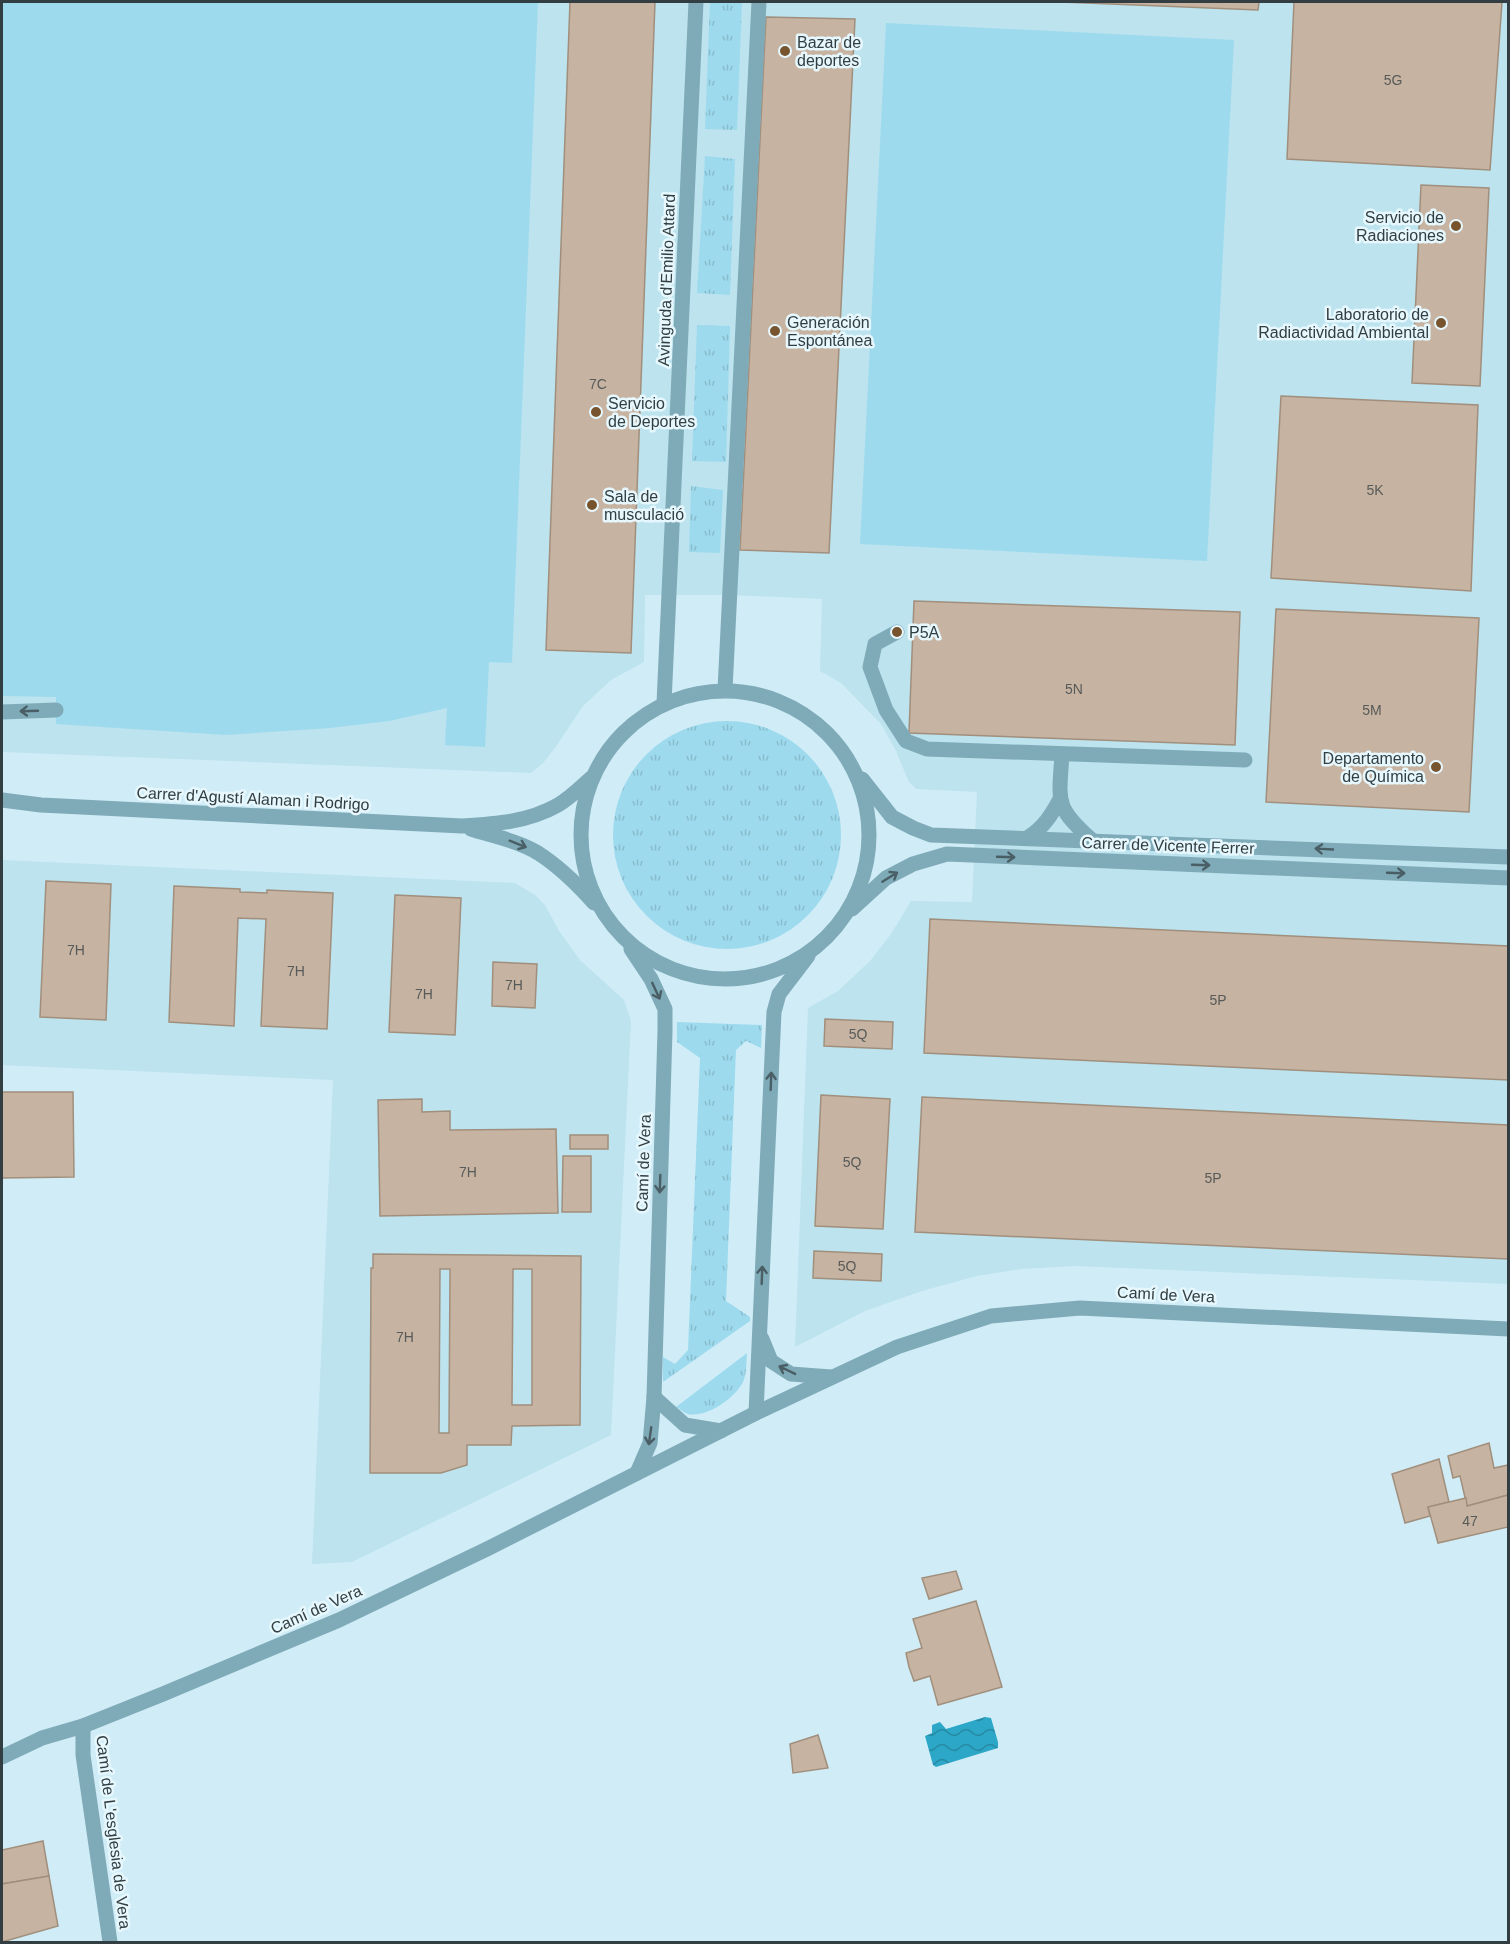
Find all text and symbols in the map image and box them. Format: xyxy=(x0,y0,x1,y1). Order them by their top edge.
place label: Bazar de deportes xyxy=(797,34,861,69)
marker: Bazar de deportes xyxy=(778,44,792,58)
house number: 5G xyxy=(1384,72,1402,88)
street label: Avinguda d'Emilio Attard xyxy=(655,193,678,367)
place label: Servicio de Radiaciones xyxy=(1356,209,1444,244)
marker: Servicio de Radiaciones xyxy=(1449,219,1463,233)
place label: Laboratorio de Radiactividad Ambiental xyxy=(1258,306,1429,341)
place label: Generación Espontánea xyxy=(787,314,873,349)
marker: Laboratorio de Radiactividad Ambiental xyxy=(1434,316,1448,330)
marker: Generación Espontánea xyxy=(768,324,782,338)
house number: 7C xyxy=(589,376,607,392)
place label: Servicio de Deportes xyxy=(608,395,695,430)
marker: Servicio de Deportes xyxy=(589,405,603,419)
house number: 5K xyxy=(1366,482,1384,498)
place label: Sala de musculació xyxy=(604,488,684,523)
marker: Sala de musculació xyxy=(585,498,599,512)
place label: P5A xyxy=(909,624,940,641)
marker: P5A xyxy=(890,625,904,639)
house number: 5N xyxy=(1065,681,1083,697)
house number: 5M xyxy=(1362,702,1382,718)
one-way arrow xyxy=(19,705,39,716)
place label: Departamento de Química xyxy=(1323,750,1424,785)
marker: Departamento de Química xyxy=(1429,760,1443,774)
street label: Carrer d'Agustí Alaman i Rodrigo xyxy=(136,784,370,813)
street label: Carrer de Vicente Ferrer xyxy=(1081,834,1255,857)
one-way arrow xyxy=(508,839,527,850)
one-way arrow xyxy=(1315,843,1335,854)
one-way arrow xyxy=(995,851,1015,862)
one-way arrow xyxy=(1190,859,1210,870)
one-way arrow xyxy=(1385,867,1405,878)
one-way arrow xyxy=(881,871,898,884)
house number: 7H xyxy=(67,942,85,958)
house number: 7H xyxy=(287,963,305,979)
house number: 7H xyxy=(505,977,523,993)
one-way arrow xyxy=(651,982,663,1000)
house number: 7H xyxy=(415,986,433,1002)
house number: 5P xyxy=(1209,992,1227,1008)
house number: 5Q xyxy=(849,1026,867,1042)
one-way arrow xyxy=(765,1071,776,1091)
street label: Camí de Vera xyxy=(633,1114,654,1212)
house number: 5Q xyxy=(843,1154,861,1170)
house number: 7H xyxy=(459,1164,477,1180)
house number: 5P xyxy=(1204,1170,1222,1186)
one-way arrow xyxy=(655,1174,666,1194)
house number: 5Q xyxy=(838,1258,856,1274)
one-way arrow xyxy=(757,1266,768,1286)
street label: Camí de Vera xyxy=(1117,1283,1215,1306)
house number: 7H xyxy=(396,1329,414,1345)
one-way arrow xyxy=(778,1363,796,1375)
one-way arrow xyxy=(645,1426,656,1446)
house number: 47 xyxy=(1462,1513,1478,1529)
street label: Camí de Vera xyxy=(268,1582,364,1637)
street label: Camí de L'esglesia de Vera xyxy=(93,1734,134,1930)

